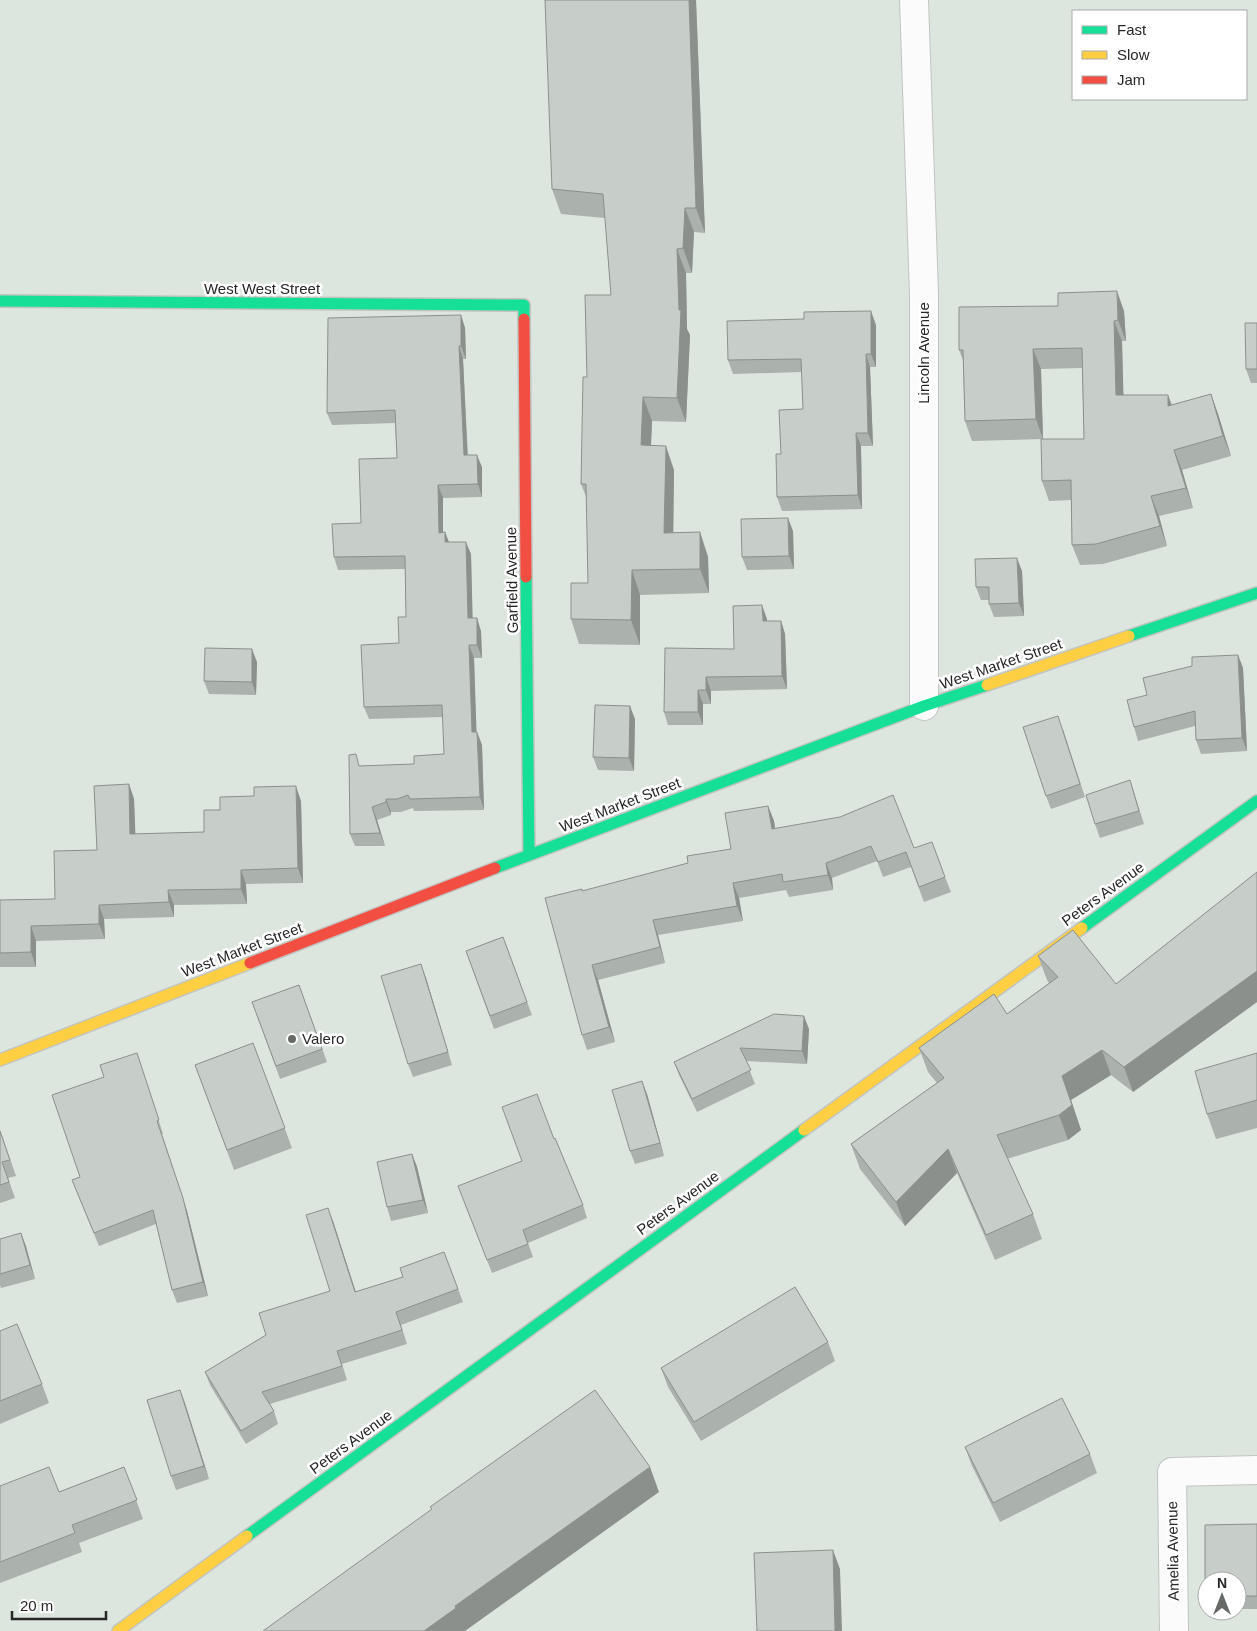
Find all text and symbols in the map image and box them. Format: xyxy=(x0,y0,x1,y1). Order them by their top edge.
legend xyxy=(1072,10,1247,100)
text: Fast xyxy=(1117,21,1147,38)
text: Slow xyxy=(1117,46,1150,63)
text: Jam xyxy=(1117,71,1145,88)
street label: West West Street xyxy=(204,280,321,297)
street label: Lincoln Avenue xyxy=(915,302,932,404)
street label: Garfield Avenue xyxy=(502,527,521,633)
street label: West Market Street xyxy=(938,634,1065,692)
street label: West Market Street xyxy=(557,773,683,835)
street label: Peters Avenue xyxy=(1058,858,1147,929)
street label: West Market Street xyxy=(179,918,305,980)
place label: Valero xyxy=(302,1030,344,1047)
marker: Valero xyxy=(286,1033,298,1045)
street label: Peters Avenue xyxy=(633,1167,722,1238)
street label: Peters Avenue xyxy=(306,1406,395,1477)
street label: Amelia Avenue xyxy=(1163,1501,1182,1601)
north arrow xyxy=(1197,1571,1247,1621)
text: N xyxy=(1217,1575,1227,1591)
scale bar xyxy=(12,1588,106,1620)
text: 20 m xyxy=(20,1597,53,1614)

